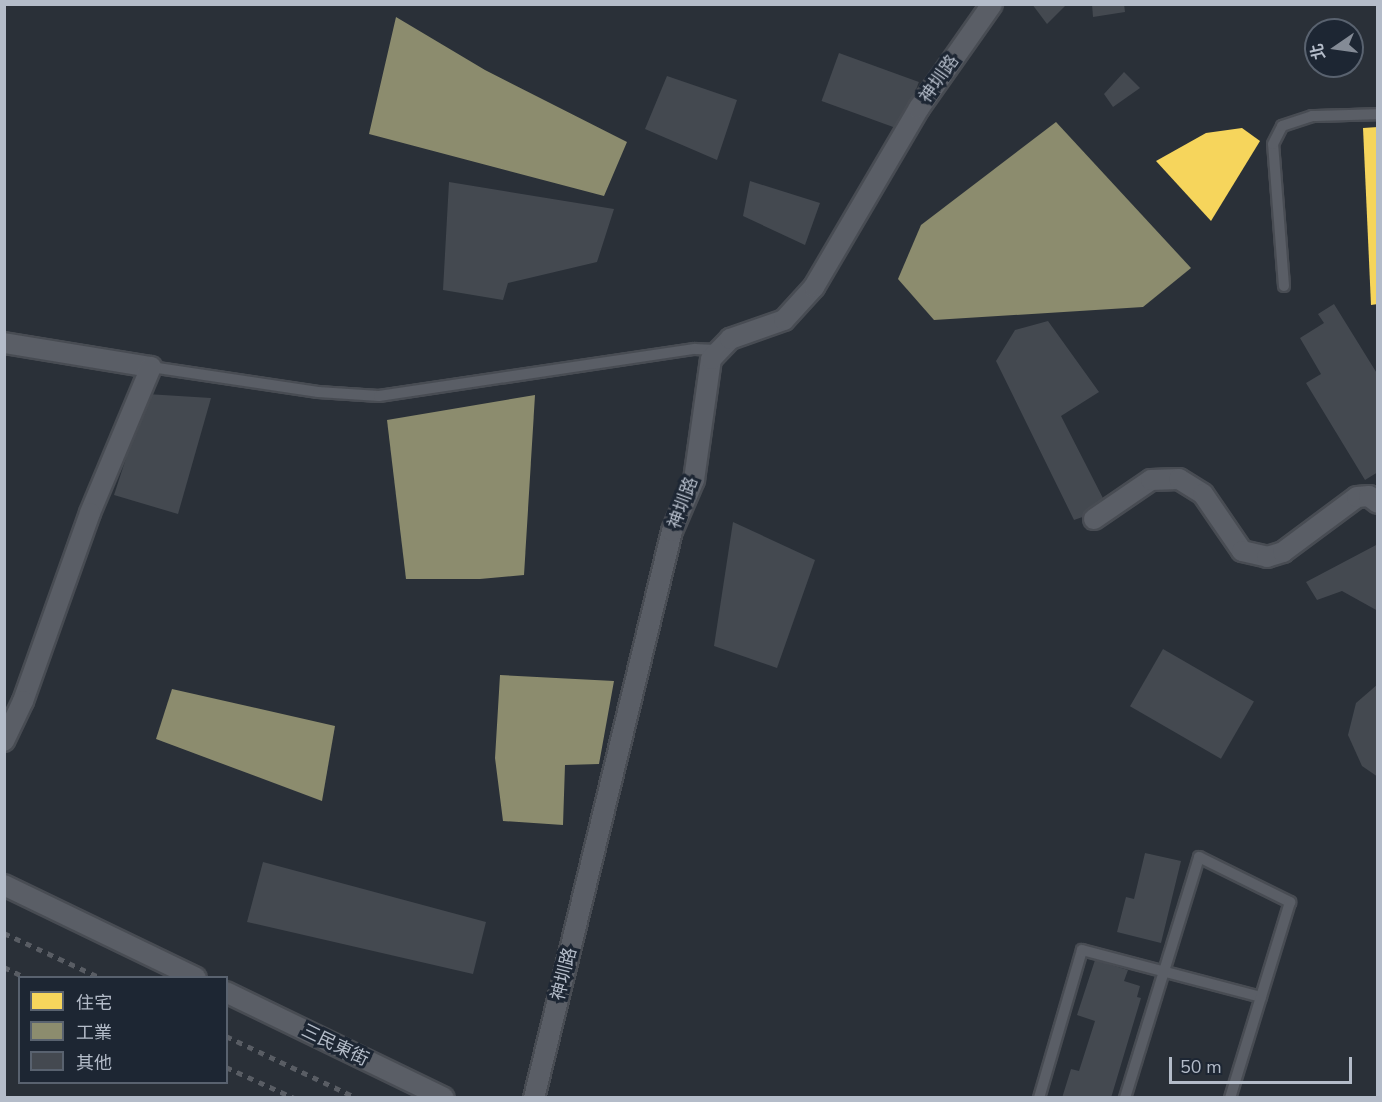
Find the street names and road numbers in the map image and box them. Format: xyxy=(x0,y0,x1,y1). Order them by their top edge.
street label: 神圳路 xyxy=(915,51,963,107)
street label: 神圳路 xyxy=(664,474,702,532)
street label: 神圳路 xyxy=(547,945,581,1003)
street label: 三民東街 xyxy=(298,1020,372,1070)

